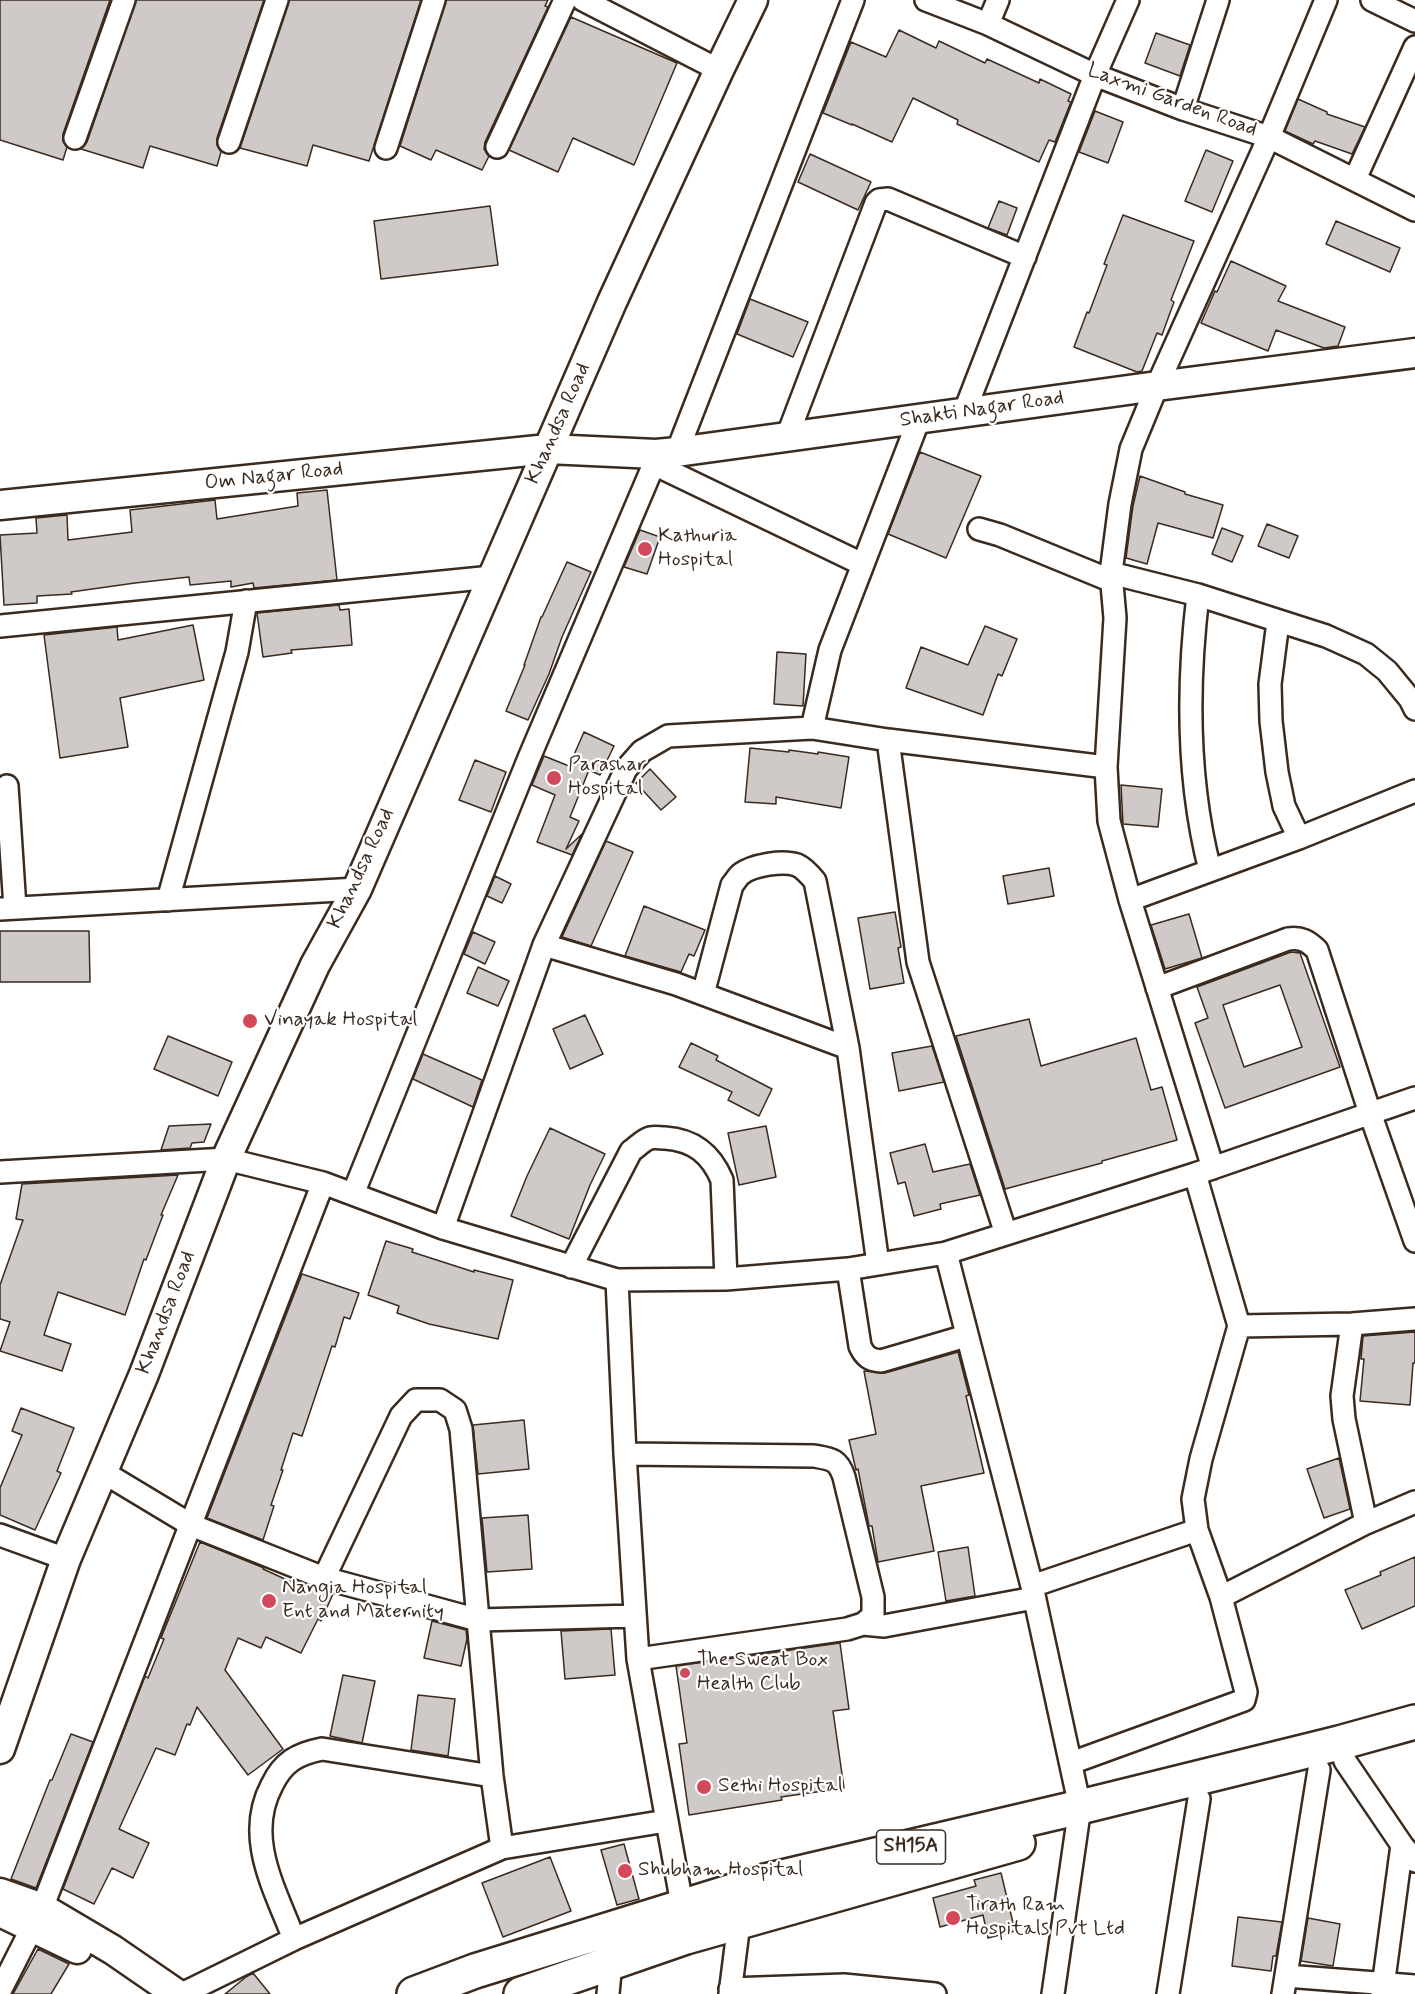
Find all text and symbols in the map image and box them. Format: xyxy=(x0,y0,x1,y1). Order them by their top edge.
street label: Laxmi Garden Road xyxy=(1084,59,1260,143)
street label: Khandsa Road xyxy=(521,359,597,489)
street label: Shakti Nagar Road xyxy=(898,386,1066,434)
street label: Om Nagar Road xyxy=(204,457,344,497)
place label: Kathuria Hospital xyxy=(658,524,737,574)
marker: Kathuria Hospital xyxy=(636,540,654,558)
place label: Parashar Hospital xyxy=(568,753,646,803)
marker: Parashar Hospital xyxy=(545,769,563,787)
street label: Khandsa Road xyxy=(323,805,401,933)
place label: Vinayak Hospital xyxy=(264,1008,417,1034)
marker: Vinayak Hospital xyxy=(241,1012,259,1030)
street label: Khandsa Road xyxy=(132,1248,202,1378)
place label: Nangia Hospital Ent and Maternity xyxy=(282,1576,444,1626)
marker: Nangia Hospital Ent and Maternity xyxy=(260,1592,278,1610)
place label: The Sweat Box Health Club xyxy=(697,1648,828,1698)
marker: The Sweat Box Health Club xyxy=(678,1666,692,1680)
place label: Sethi Hospital xyxy=(718,1774,843,1800)
marker: Sethi Hospital xyxy=(695,1778,713,1796)
road number: SH15A xyxy=(876,1830,946,1864)
place label: Shubham Hospital xyxy=(638,1858,803,1884)
marker: Shubham Hospital xyxy=(616,1862,634,1880)
place label: Tirath Ram Hospitals Pvt Ltd xyxy=(966,1893,1125,1943)
marker: Tirath Ram Hospitals Pvt Ltd xyxy=(944,1909,962,1927)

